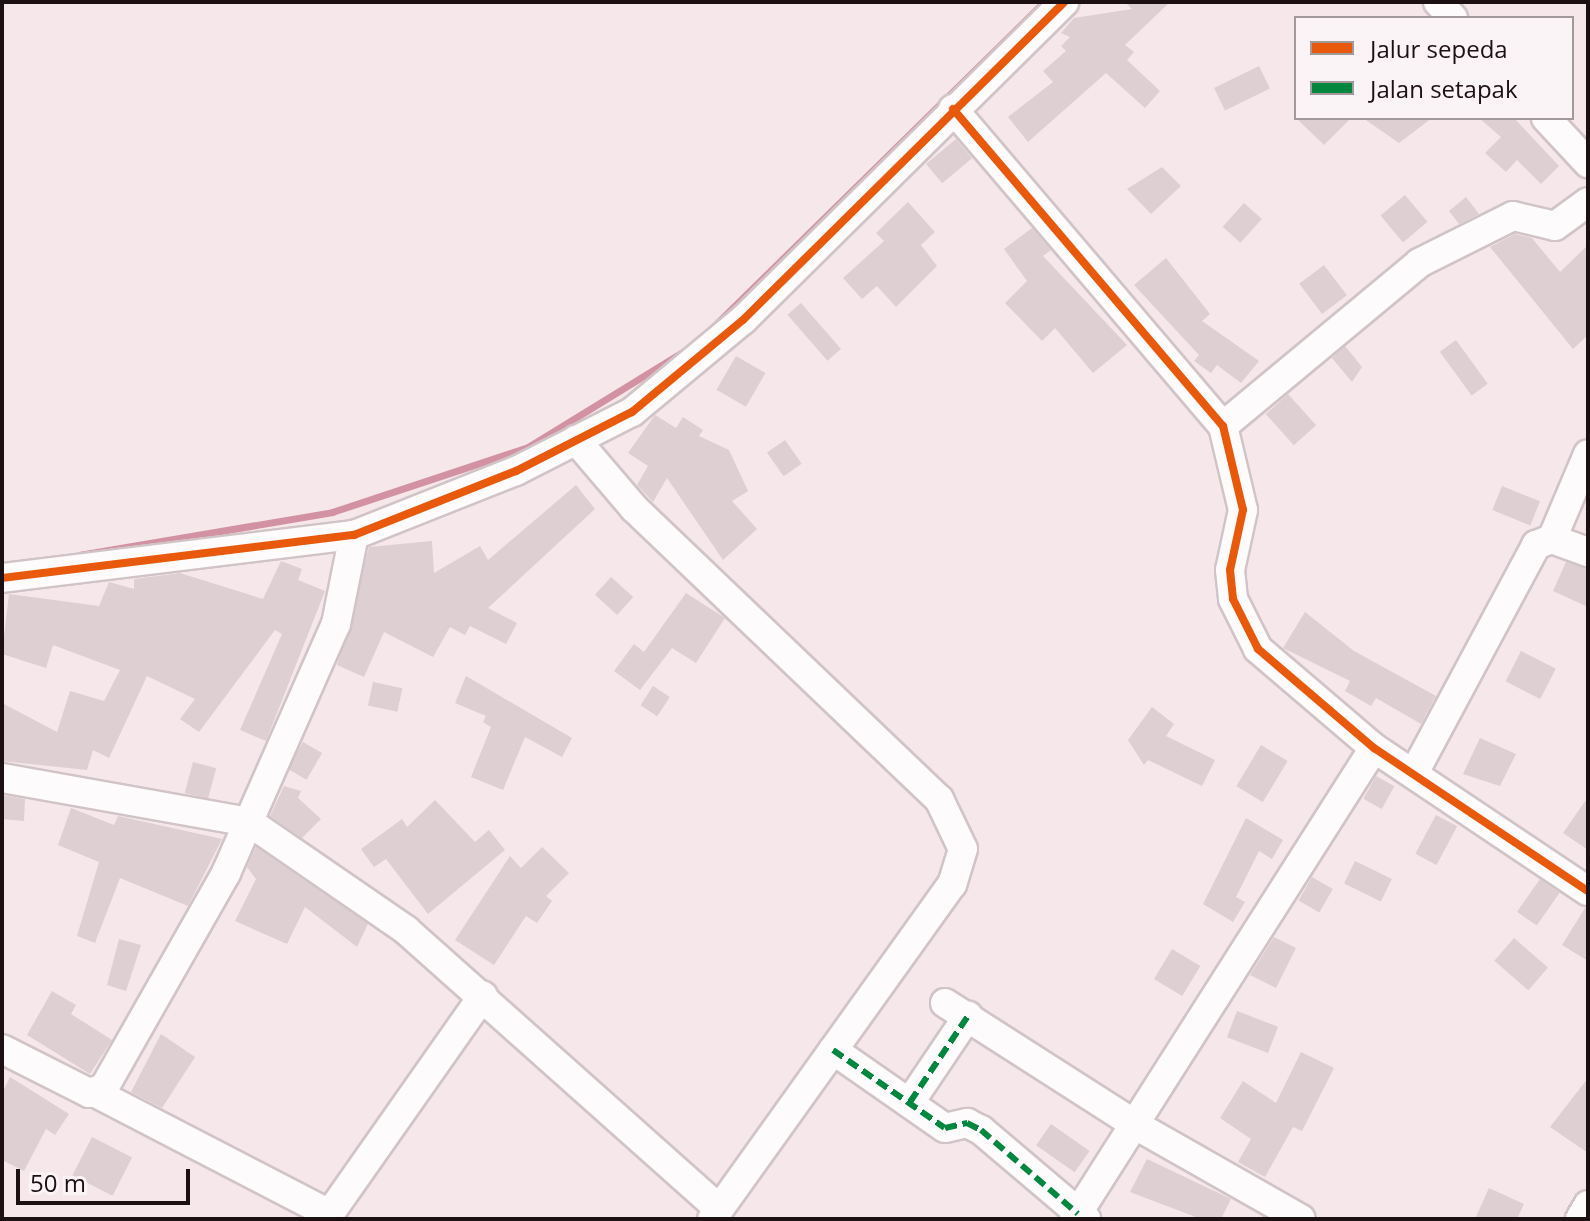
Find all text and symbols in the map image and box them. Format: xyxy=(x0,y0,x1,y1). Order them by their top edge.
legend xyxy=(1294,16,1574,120)
text: Jalur sepeda xyxy=(1370,32,1508,65)
text: Jalan setapak xyxy=(1370,72,1518,105)
scale bar xyxy=(20,1153,194,1203)
text: 50 m xyxy=(30,1166,86,1199)

